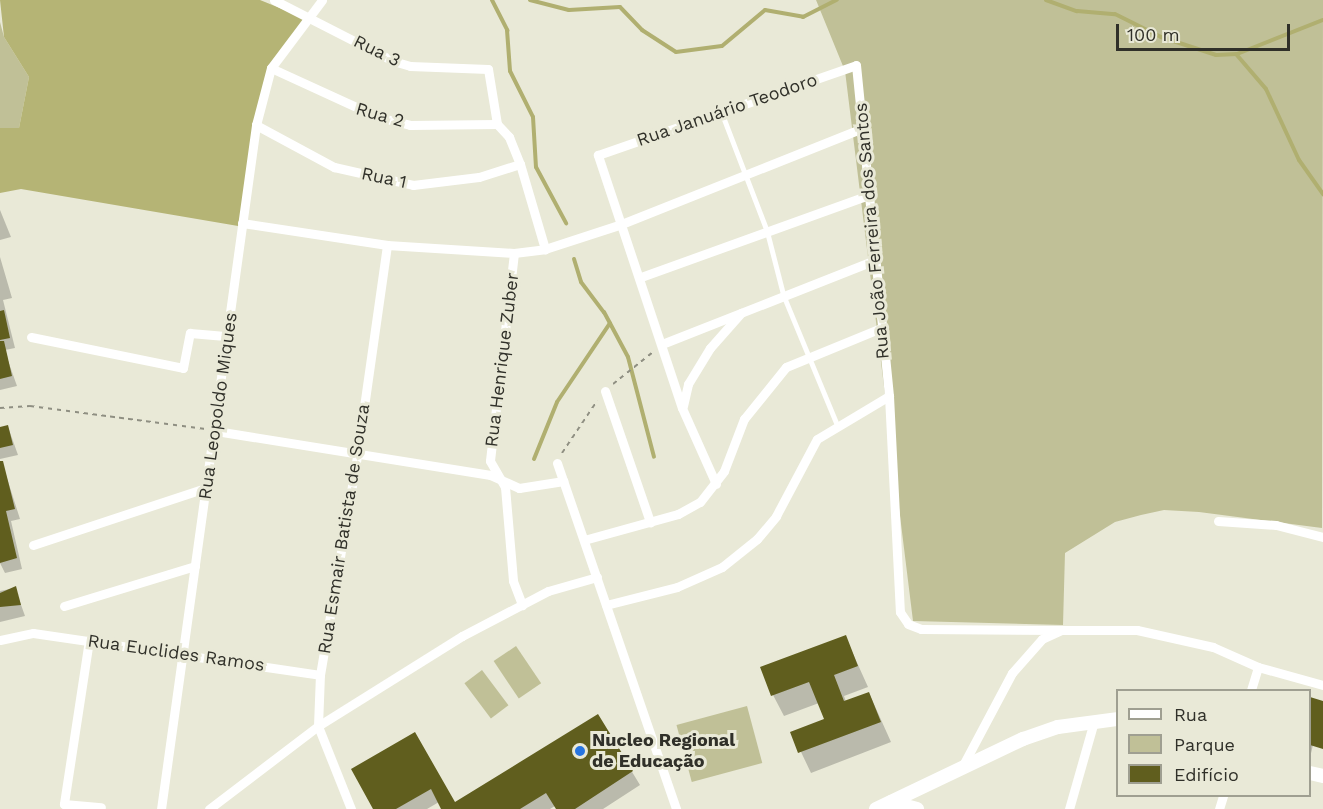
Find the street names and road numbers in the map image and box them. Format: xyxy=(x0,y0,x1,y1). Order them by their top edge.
street label: Rua 3 xyxy=(350,30,404,72)
street label: Rua Januário Teodoro xyxy=(633,69,821,151)
street label: Rua 2 xyxy=(353,98,407,132)
street label: Rua João Ferreira dos Santos xyxy=(850,101,894,361)
street label: Rua 1 xyxy=(359,163,409,193)
street label: Rua Henrique Zuber xyxy=(481,271,523,449)
street label: Rua Leopoldo Miques xyxy=(194,311,242,501)
street label: Rua Esmair Batista de Souza xyxy=(313,402,375,656)
street label: Rua Euclides Ramos xyxy=(86,630,266,676)

